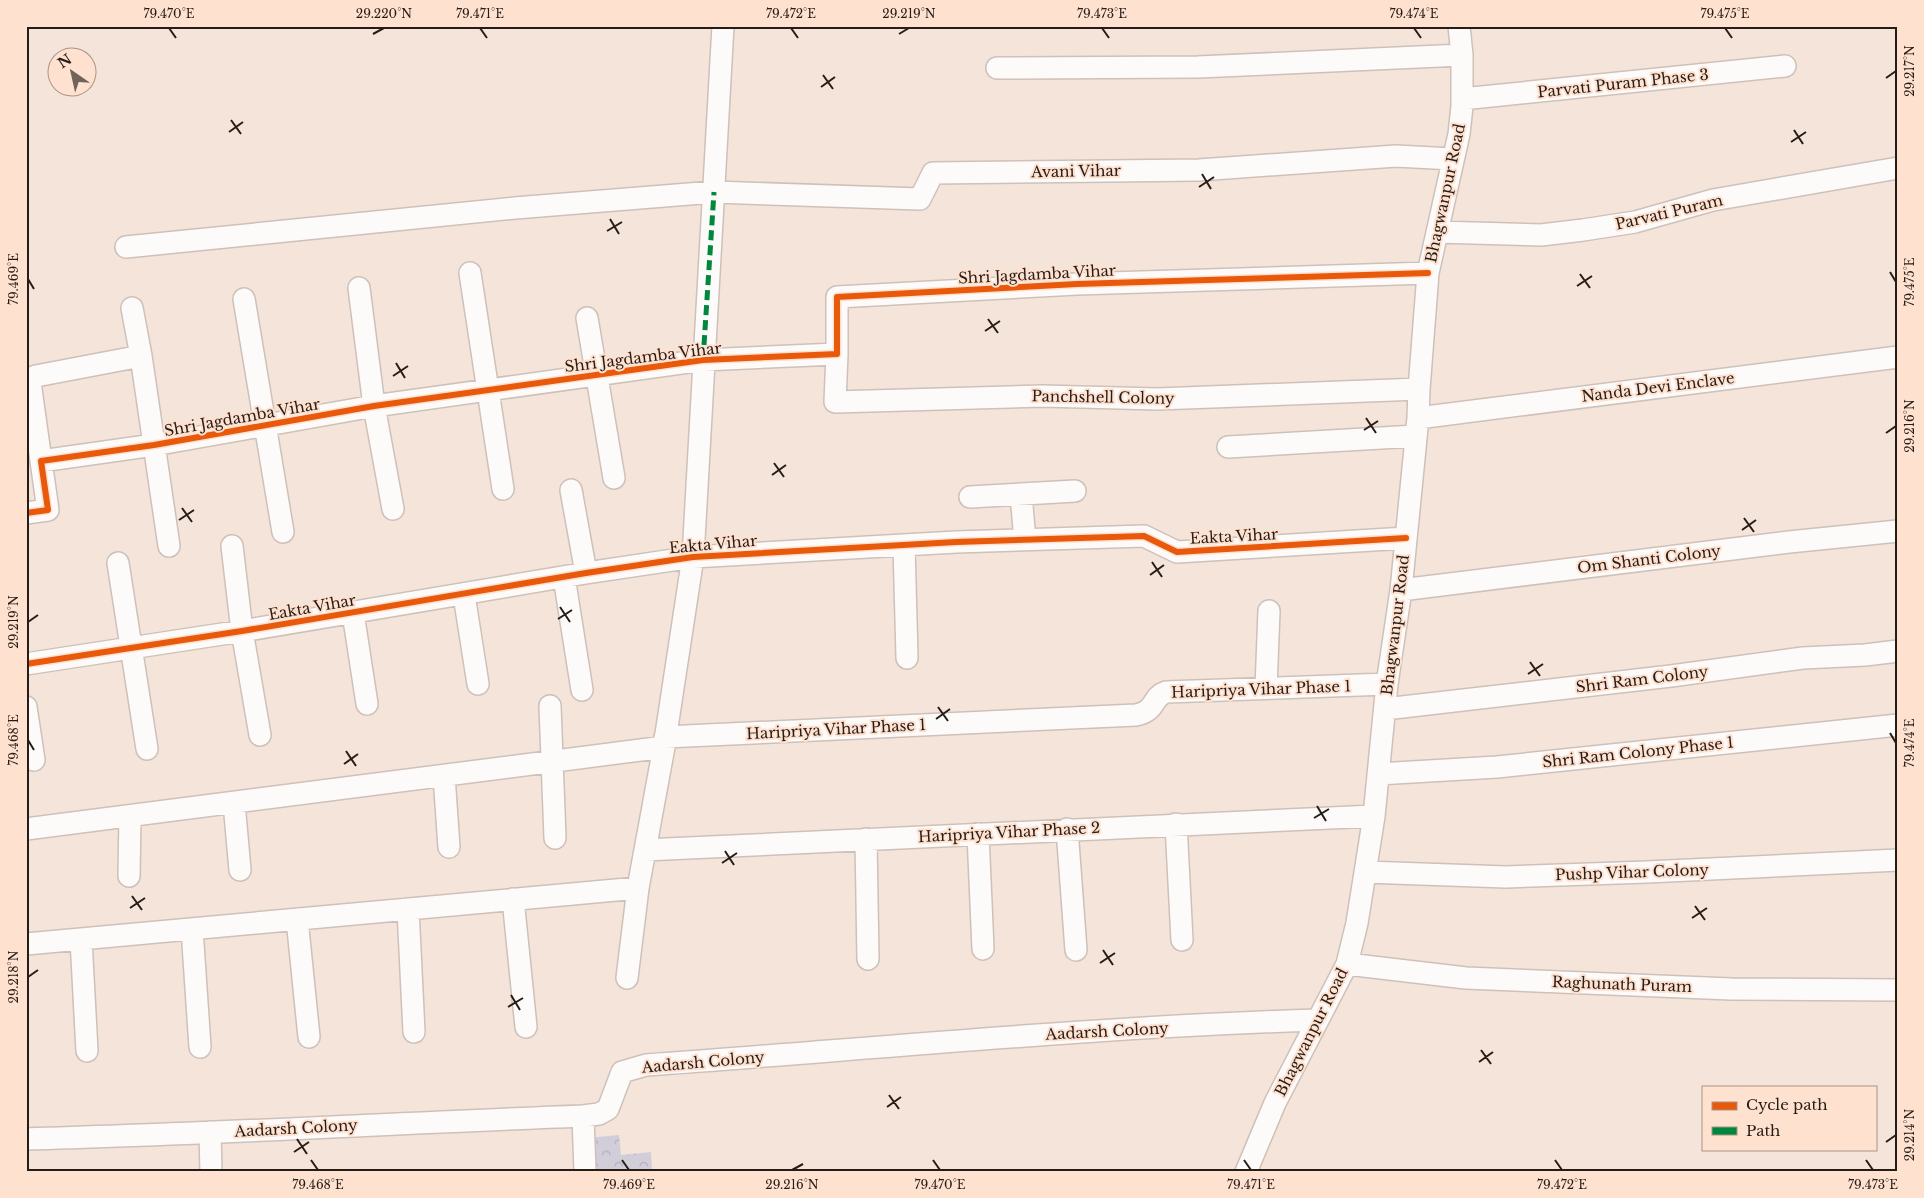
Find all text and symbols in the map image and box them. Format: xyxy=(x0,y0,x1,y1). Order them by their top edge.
text: 79.470°E xyxy=(143,6,195,21)
text: 29.220°N xyxy=(356,6,412,21)
text: 79.471°E xyxy=(456,6,504,21)
text: 79.472°E xyxy=(766,6,816,21)
text: 29.219°N xyxy=(882,6,936,21)
text: 79.473°E xyxy=(1077,6,1127,21)
text: 79.474°E xyxy=(1389,6,1439,21)
text: 79.475°E xyxy=(1700,6,1750,21)
text: 29.217°N xyxy=(1902,45,1917,97)
north arrow xyxy=(48,48,98,98)
text: N xyxy=(54,50,75,72)
street label: Parvati Puram Phase 3 xyxy=(1536,65,1710,101)
street label: Bhagwanpur Road xyxy=(1421,122,1469,264)
street label: Avani Vihar xyxy=(1030,161,1122,181)
street label: Parvati Puram xyxy=(1613,190,1725,234)
text: 79.469°E xyxy=(6,253,21,305)
text: 79.475°E xyxy=(1902,257,1917,307)
street label: Shri Jagdamba Vihar xyxy=(958,260,1117,288)
street label: Shri Jagdamba Vihar xyxy=(563,338,723,376)
street label: Nanda Devi Enclave xyxy=(1580,368,1736,406)
street label: Panchshell Colony xyxy=(1031,386,1175,408)
street label: Shri Jagdamba Vihar xyxy=(163,394,322,440)
text: 29.216°N xyxy=(1902,399,1917,453)
street label: Eakta Vihar xyxy=(1189,524,1280,548)
street label: Eakta Vihar xyxy=(668,531,759,557)
street label: Om Shanti Colony xyxy=(1576,541,1722,577)
street label: Bhagwanpur Road xyxy=(1377,554,1413,696)
street label: Eakta Vihar xyxy=(267,590,358,624)
text: 29.219°N xyxy=(6,595,21,649)
street label: Shri Ram Colony xyxy=(1575,661,1710,697)
street label: Haripriya Vihar Phase 1 xyxy=(1171,676,1351,702)
text: 79.468°E xyxy=(6,714,21,766)
street label: Haripriya Vihar Phase 1 xyxy=(746,715,926,743)
text: 79.474°E xyxy=(1902,718,1917,768)
street label: Shri Ram Colony Phase 1 xyxy=(1541,732,1735,772)
street label: Haripriya Vihar Phase 2 xyxy=(917,818,1101,846)
street label: Pushp Vihar Colony xyxy=(1555,860,1710,884)
text: 29.218°N xyxy=(6,950,21,1003)
street label: Bhagwanpur Road xyxy=(1270,965,1352,1099)
street label: Raghunath Puram xyxy=(1552,972,1692,996)
street label: Aadarsh Colony xyxy=(1044,1018,1169,1044)
street label: Aadarsh Colony xyxy=(640,1047,766,1077)
legend xyxy=(1702,1086,1876,1150)
text: Cycle path xyxy=(1746,1095,1828,1114)
text: 29.214°N xyxy=(1902,1109,1917,1161)
street label: Aadarsh Colony xyxy=(233,1115,358,1141)
text: Path xyxy=(1746,1121,1780,1140)
text: 79.468°E xyxy=(292,1177,344,1192)
text: 79.469°E xyxy=(603,1177,655,1192)
text: 29.216°N xyxy=(765,1177,819,1192)
text: 79.470°E xyxy=(914,1177,966,1192)
text: 79.471°E xyxy=(1227,1177,1275,1192)
text: 79.472°E xyxy=(1537,1177,1587,1192)
text: 79.473°E xyxy=(1848,1177,1898,1192)

